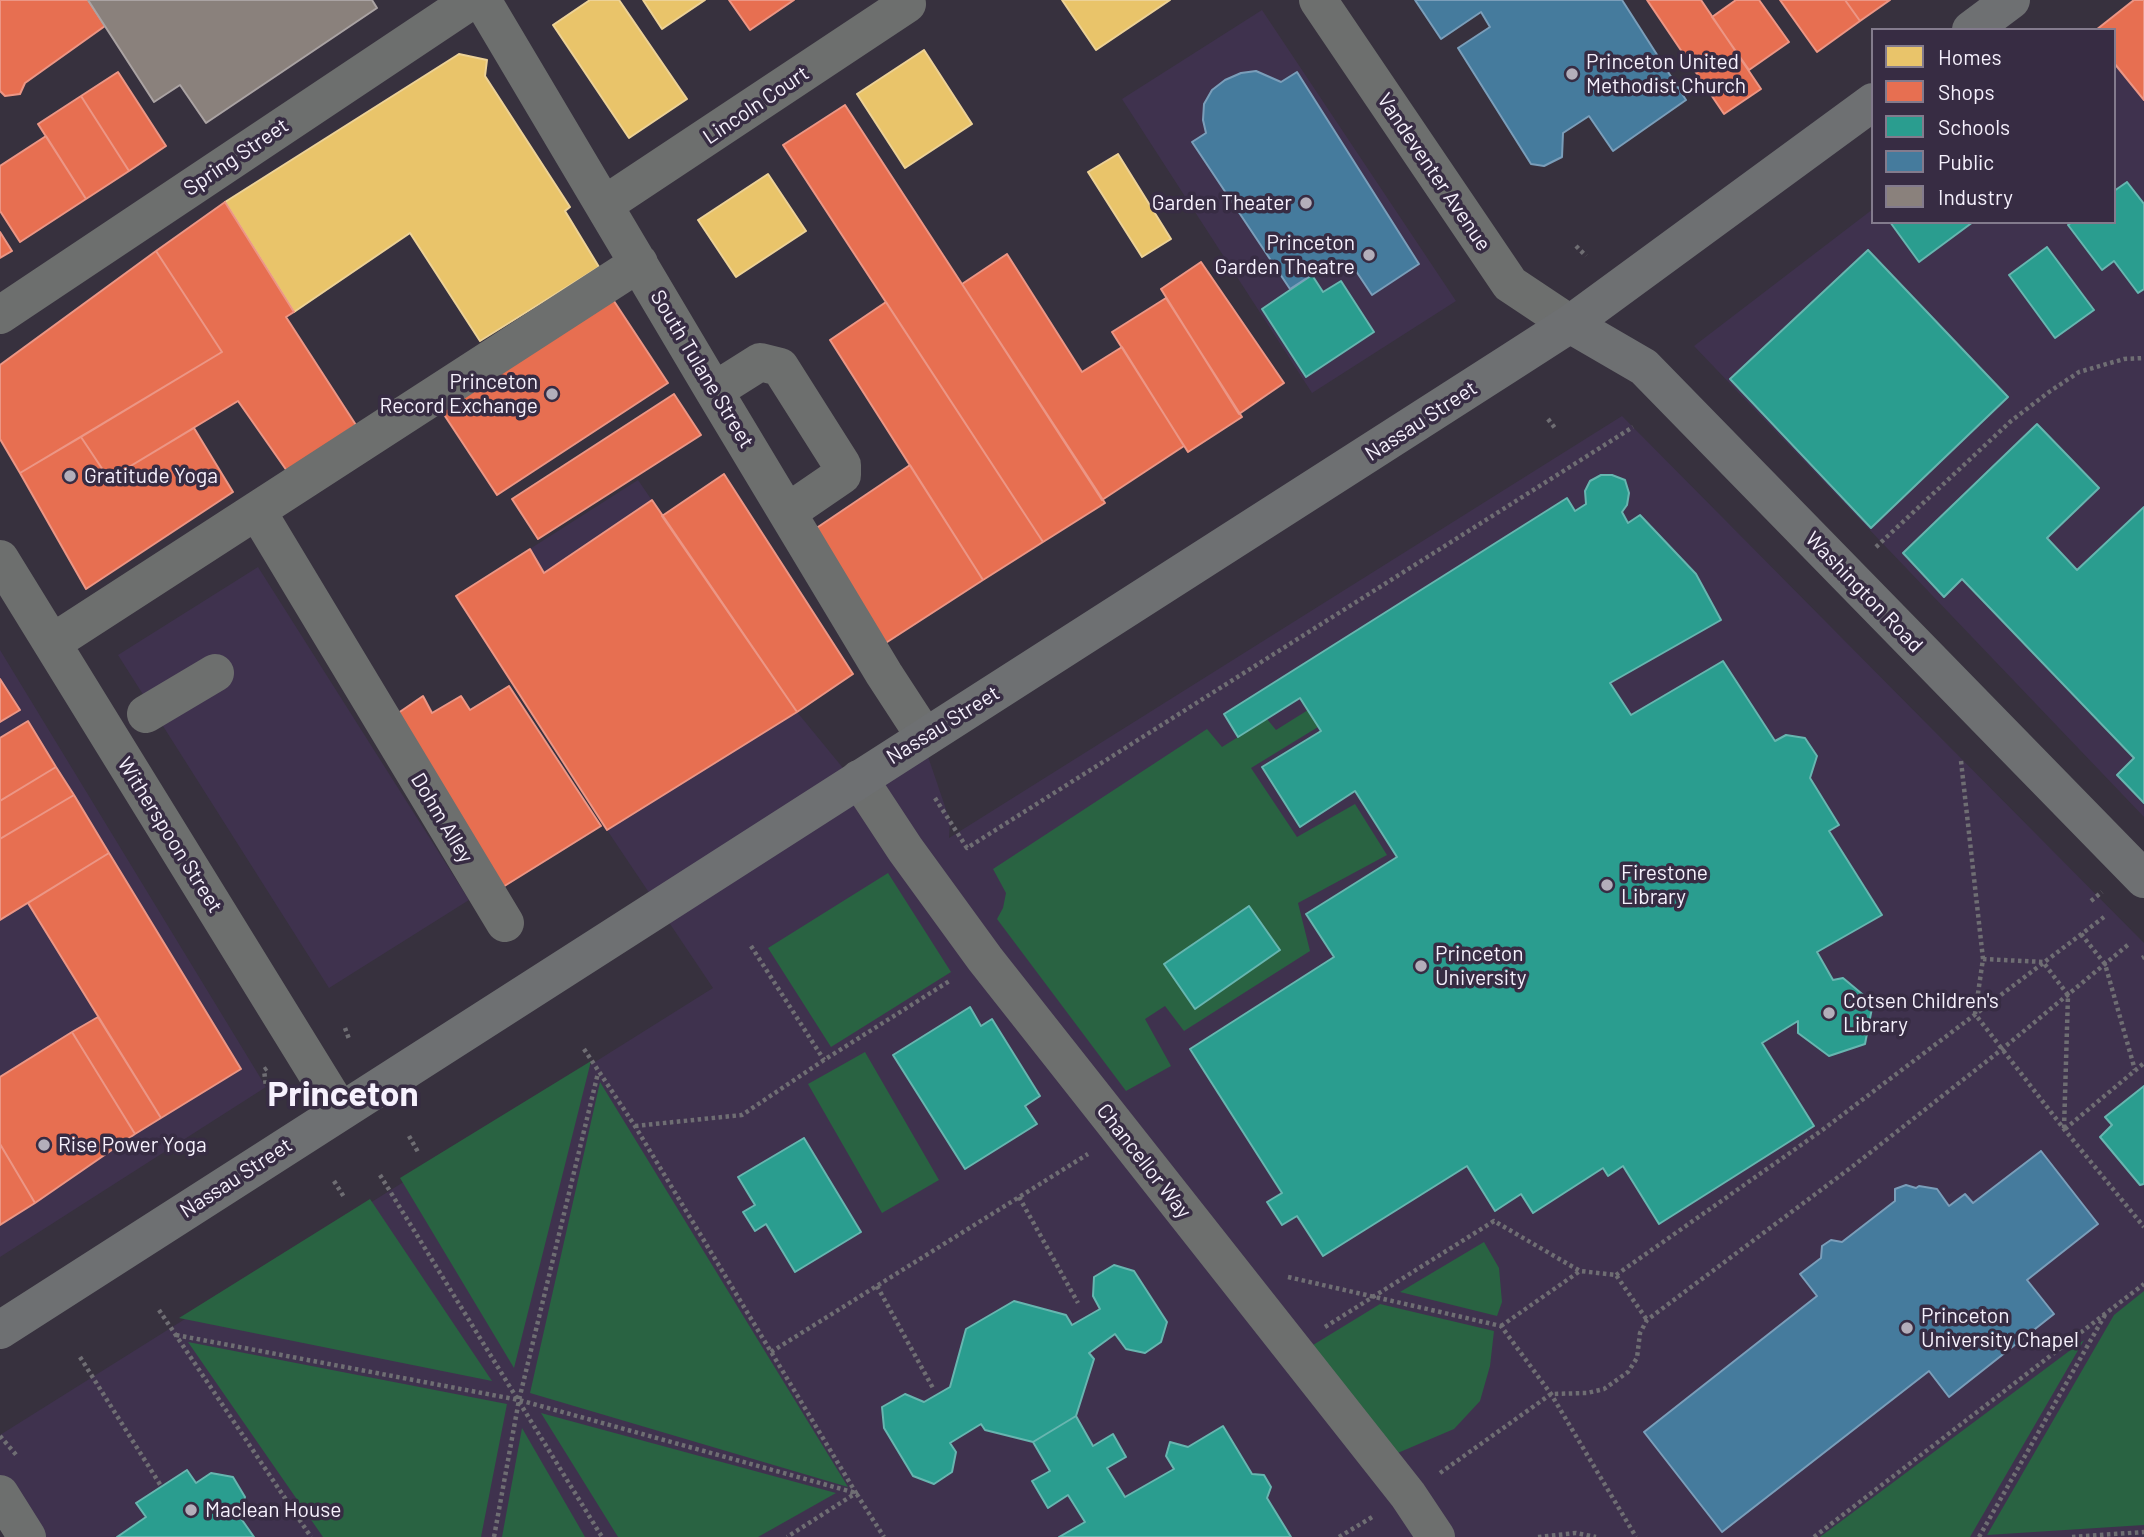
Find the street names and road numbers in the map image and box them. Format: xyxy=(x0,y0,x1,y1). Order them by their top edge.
street label: Lincoln Court xyxy=(698,60,814,150)
street label: Vandeventer Avenue xyxy=(1372,88,1496,256)
street label: Spring Street xyxy=(179,113,293,201)
street label: South Tulane Street xyxy=(645,285,759,453)
street label: Nassau Street xyxy=(1360,375,1482,467)
street label: Washington Road xyxy=(1800,526,1928,658)
street label: Nassau Street xyxy=(882,680,1004,770)
street label: Witherspoon Street xyxy=(112,753,228,917)
street label: Dohm Alley xyxy=(405,769,479,867)
street label: Chancellor Way xyxy=(1091,1099,1197,1223)
street label: Nassau Street xyxy=(175,1132,297,1224)

